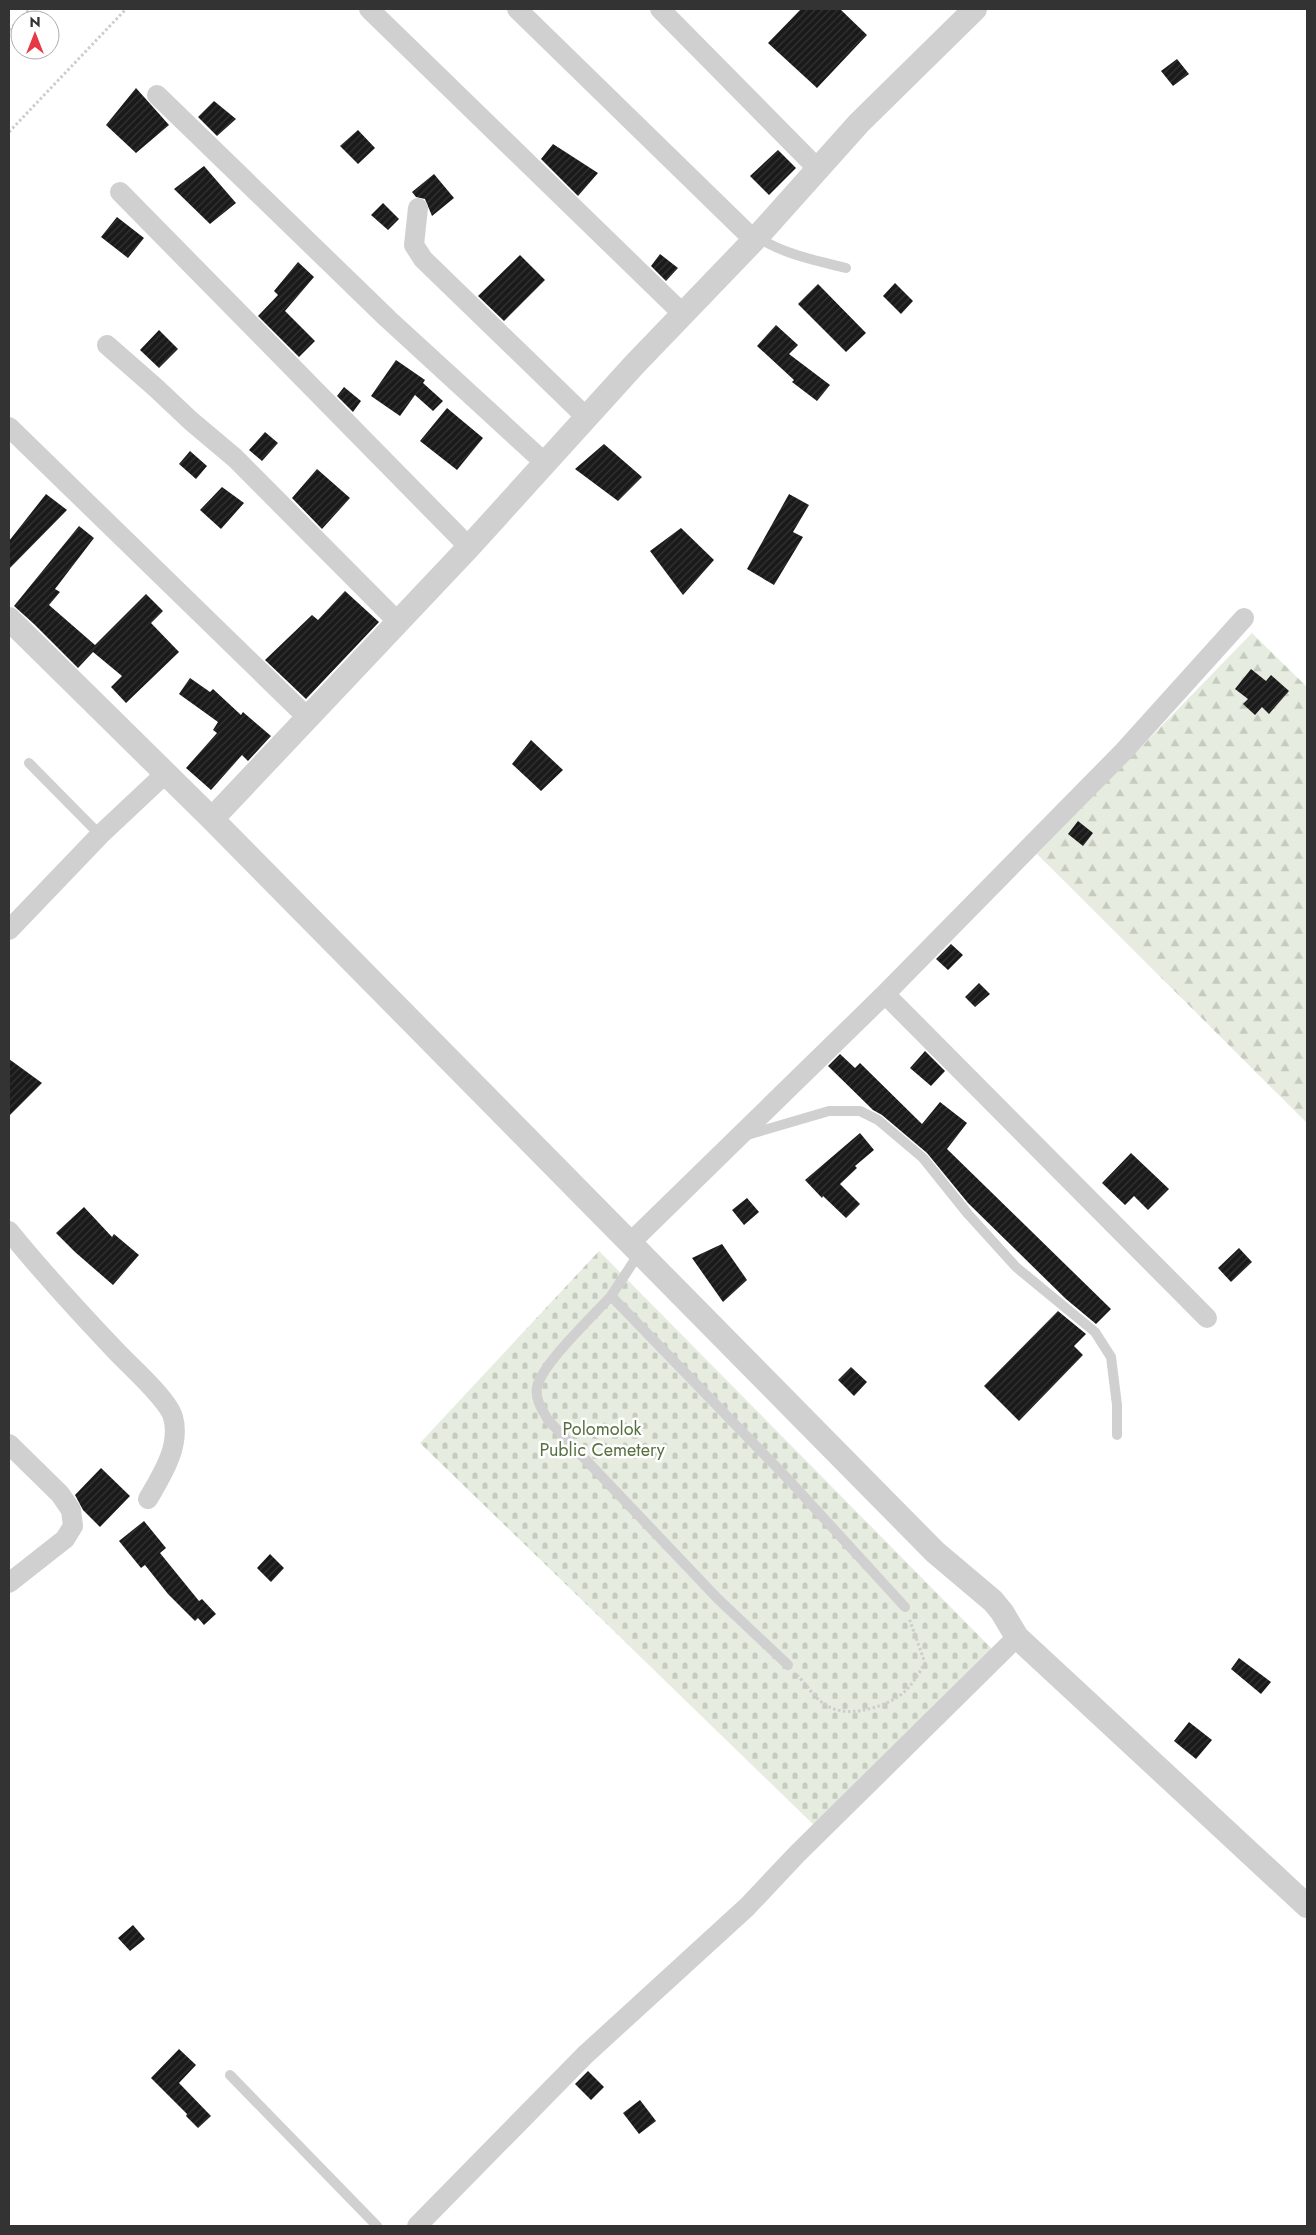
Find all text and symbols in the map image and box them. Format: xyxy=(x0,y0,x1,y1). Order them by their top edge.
north arrow xyxy=(10,10,60,60)
text: N xyxy=(29,12,41,32)
park label: Polomolok Public Cemetery xyxy=(539,1416,665,1463)

